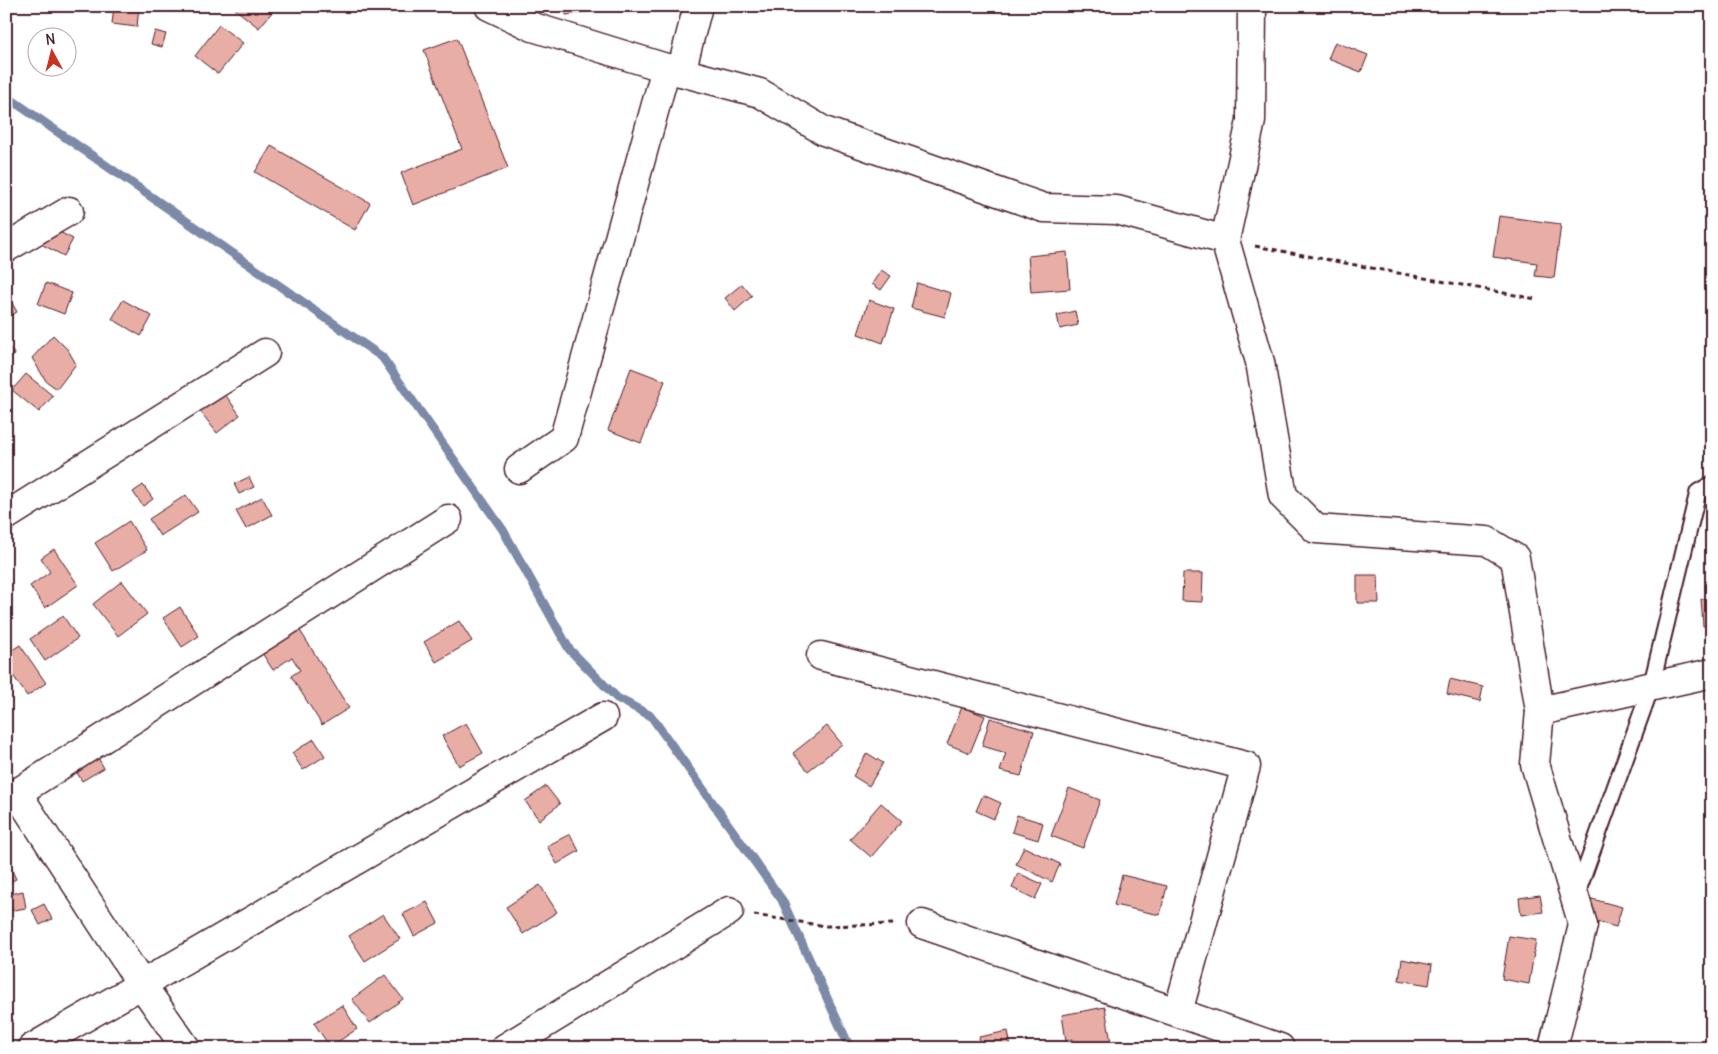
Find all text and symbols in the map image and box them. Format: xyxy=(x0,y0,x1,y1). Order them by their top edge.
north arrow xyxy=(28,28,78,78)
text: N xyxy=(45,30,56,49)

